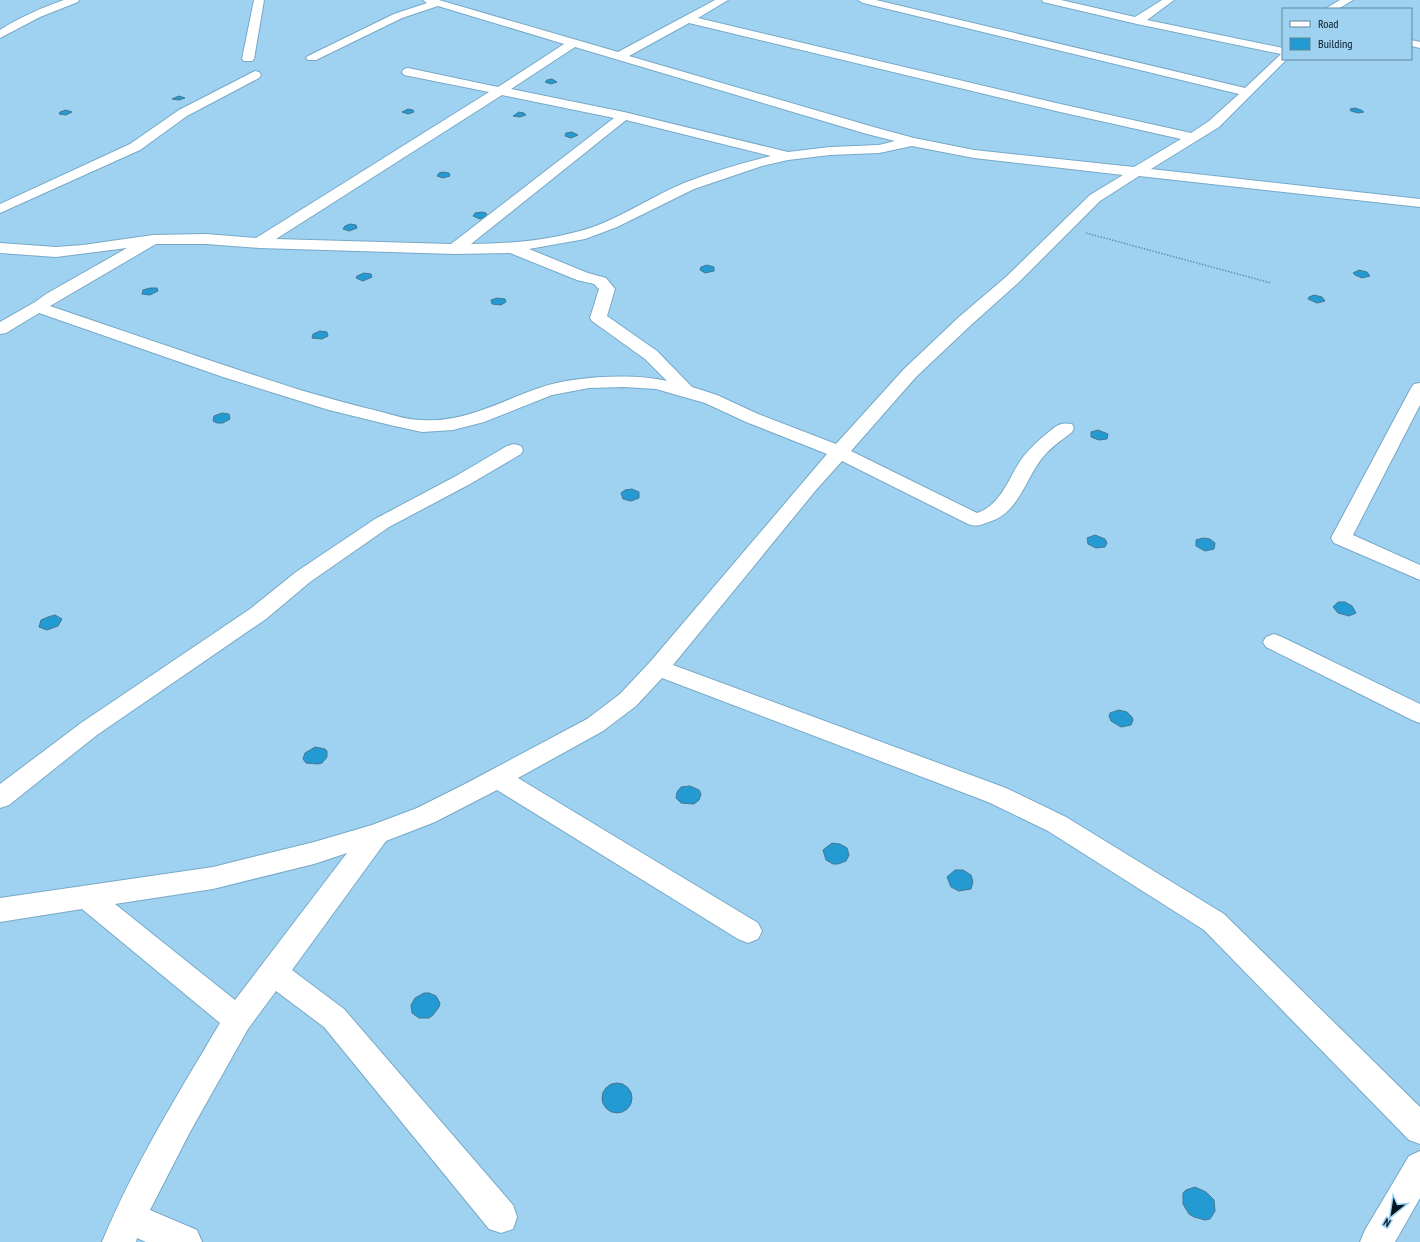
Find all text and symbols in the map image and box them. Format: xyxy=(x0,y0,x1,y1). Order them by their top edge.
legend xyxy=(1282,8,1412,60)
text: Road xyxy=(1318,16,1338,31)
text: Building xyxy=(1318,36,1353,51)
north arrow xyxy=(1372,1194,1412,1234)
text: N xyxy=(1381,1215,1393,1230)

